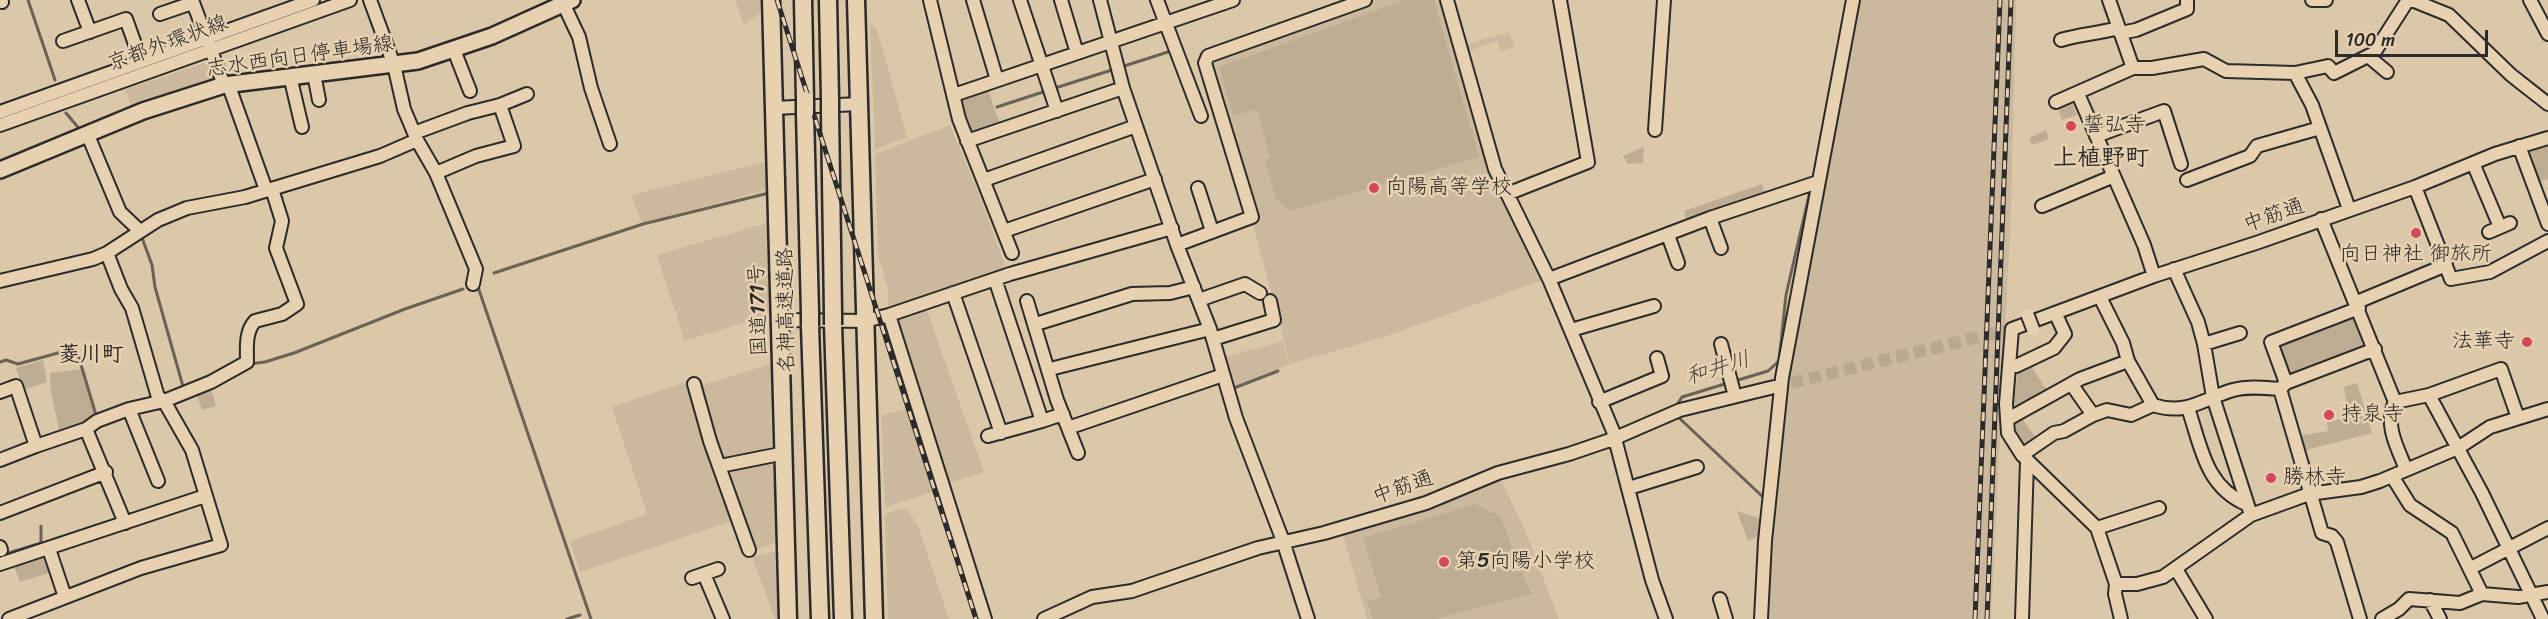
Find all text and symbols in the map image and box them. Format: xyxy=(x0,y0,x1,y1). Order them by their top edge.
street label: 京都外環状線 xyxy=(104,11,232,77)
scale bar xyxy=(2338,18,2491,56)
text: 100 m xyxy=(2346,24,2395,56)
street label: 志水西向日停車場線 xyxy=(205,31,395,83)
place label: 誓弘寺 xyxy=(2083,113,2146,139)
marker: 誓弘寺 xyxy=(2064,119,2078,133)
district label: 上植野町 xyxy=(2053,145,2149,173)
place label: 向陽高等学校 xyxy=(1386,175,1512,201)
marker: 向陽高等学校 xyxy=(1367,181,1381,195)
street label: 中筋通 xyxy=(2240,194,2308,238)
marker: 向日神社 御旅所 xyxy=(2409,226,2423,240)
place label: 向日神社 御旅所 xyxy=(2340,242,2492,268)
street label: 名神高速道路 xyxy=(773,247,801,373)
street label: 国道171号 xyxy=(745,263,773,357)
place label: 法華寺 xyxy=(2452,329,2515,355)
marker: 法華寺 xyxy=(2520,335,2534,349)
district label: 菱川町 xyxy=(58,342,124,368)
water label: 和井川 xyxy=(1683,347,1753,391)
place label: 持泉寺 xyxy=(2341,402,2404,428)
marker: 持泉寺 xyxy=(2322,408,2336,422)
place label: 勝林寺 xyxy=(2283,465,2346,491)
street label: 中筋通 xyxy=(1369,466,1437,510)
marker: 勝林寺 xyxy=(2264,471,2278,485)
place label: 第5向陽小学校 xyxy=(1456,549,1595,575)
marker: 第5向陽小学校 xyxy=(1437,555,1451,569)

